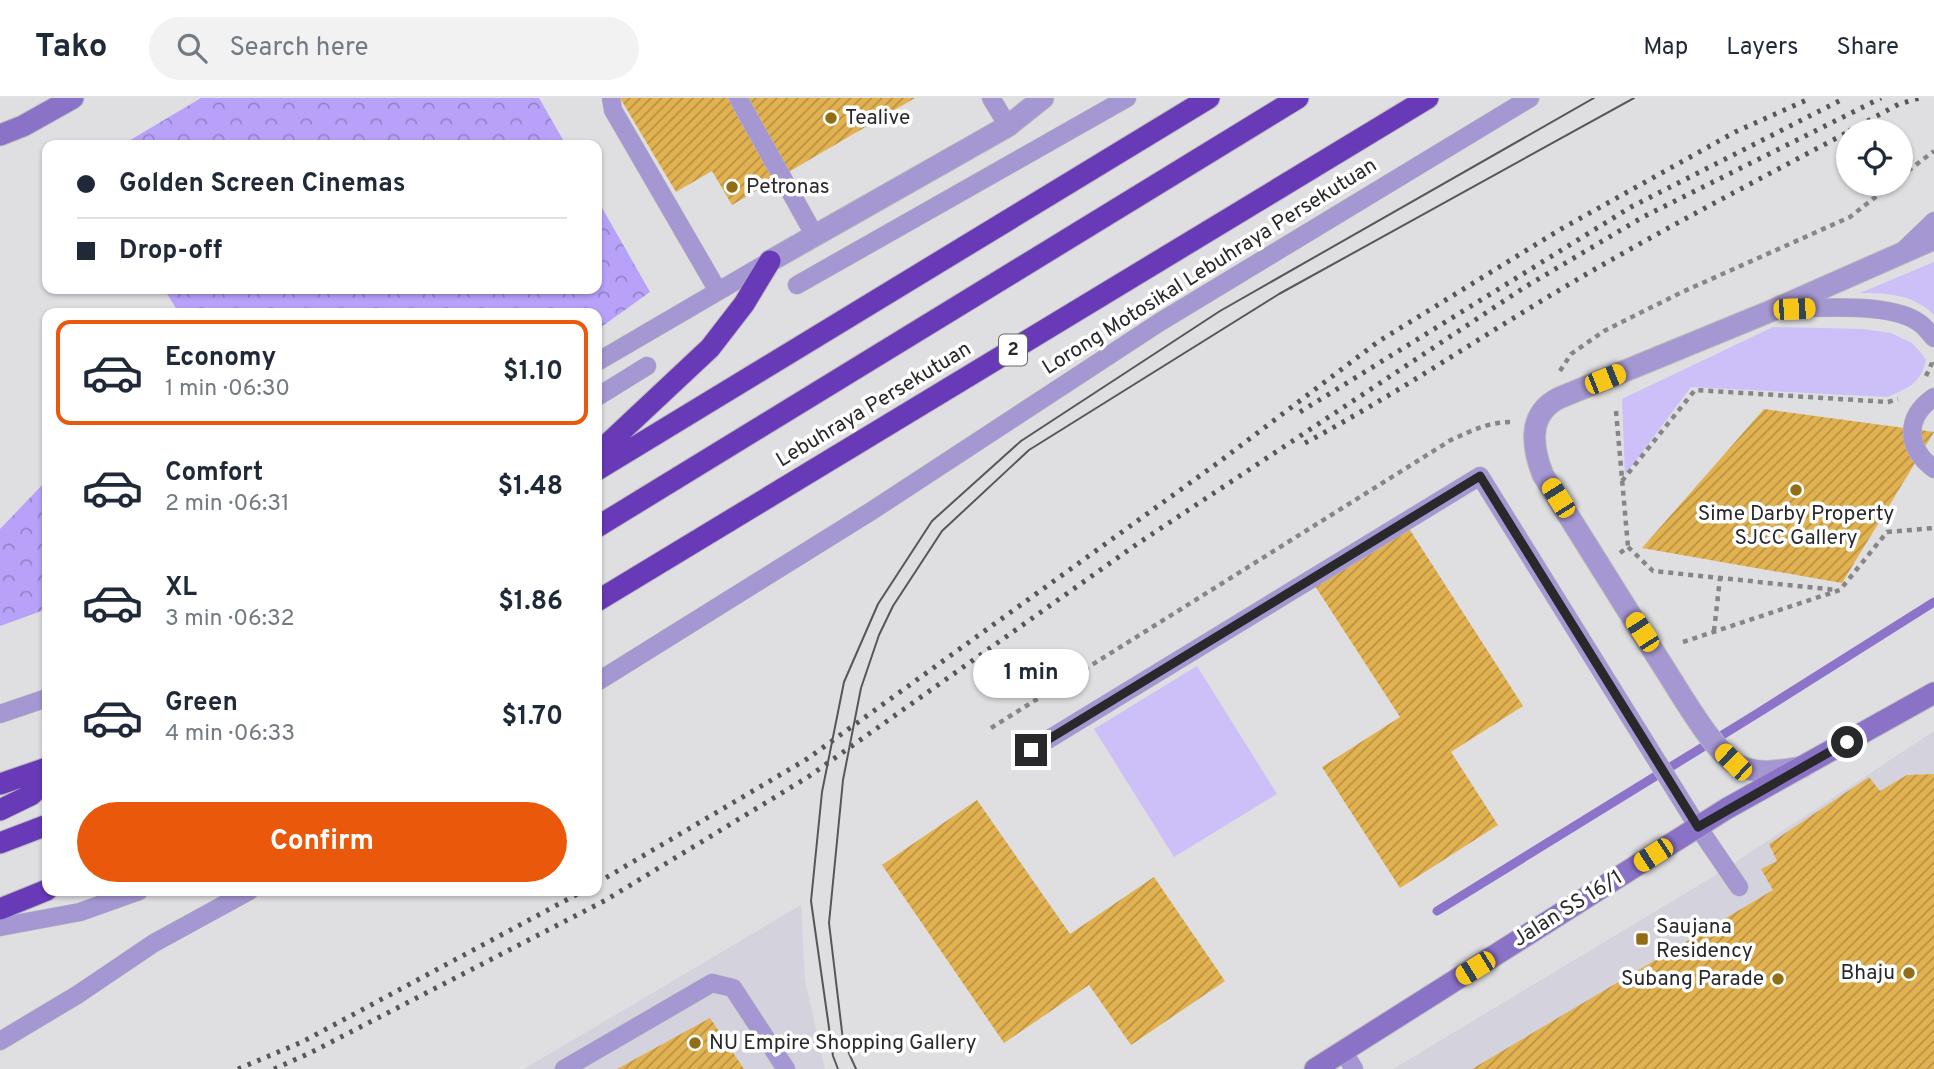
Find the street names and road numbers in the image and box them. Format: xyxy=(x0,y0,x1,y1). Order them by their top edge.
street label: Lorong Motosikal Lebuhraya Persekutuan xyxy=(1038,152,1382,382)
road number: 2 xyxy=(999,334,1027,366)
street label: Lebuhraya Persekutuan xyxy=(771,336,977,474)
street label: Jalan SS 16/1 xyxy=(1508,865,1628,953)

